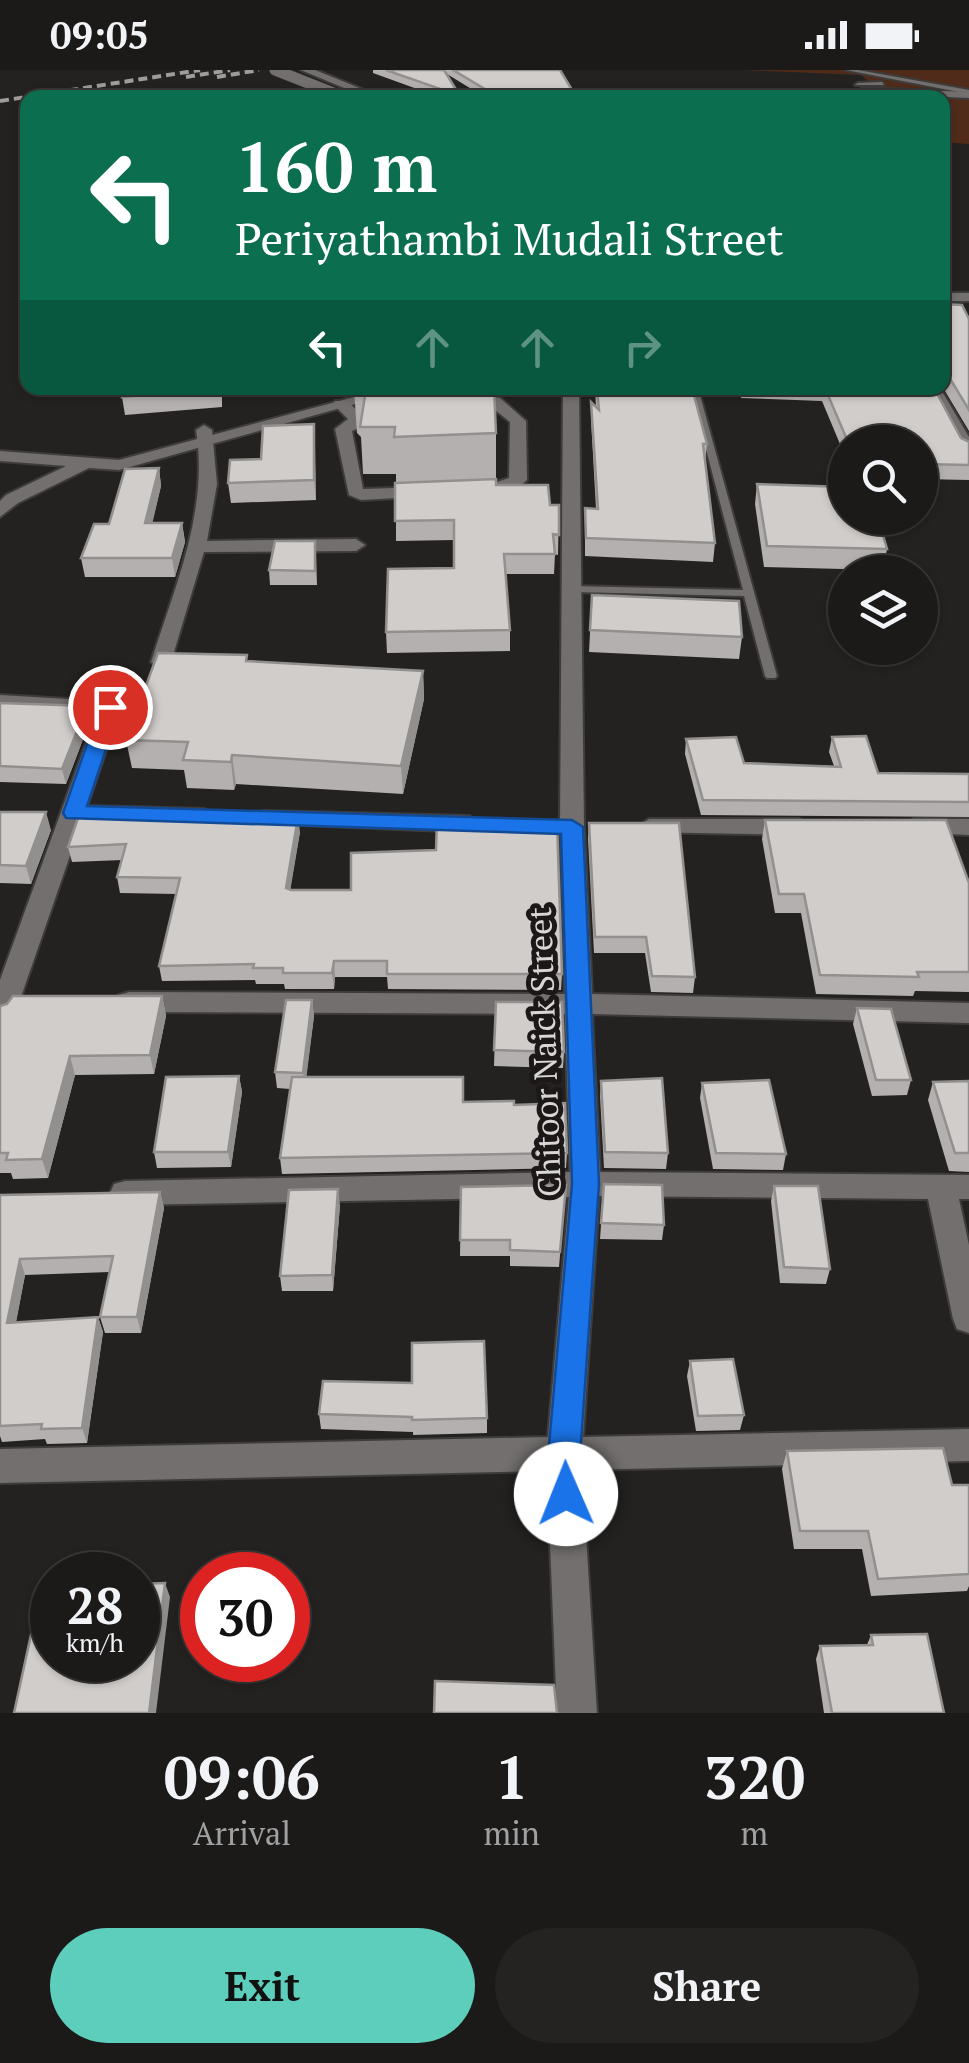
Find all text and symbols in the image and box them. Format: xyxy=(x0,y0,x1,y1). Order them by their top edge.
text: 09:05 xyxy=(50,10,149,60)
text: 160 m xyxy=(235,119,437,212)
icon: left xyxy=(70,130,200,260)
text: Periyathambi Mudali Street xyxy=(235,208,784,268)
icon: left xyxy=(300,320,355,375)
icon: ahead xyxy=(405,320,460,375)
icon: ahead xyxy=(510,320,565,375)
icon: right xyxy=(615,320,670,375)
map controls xyxy=(828,425,938,665)
button: search xyxy=(828,425,938,535)
button: layers xyxy=(828,555,938,665)
pin xyxy=(68,665,153,750)
icon: arrive xyxy=(83,680,138,735)
street label: Chitoor Naick Street xyxy=(518,906,570,1198)
position arrow xyxy=(514,1442,618,1546)
speed limit sign: 30 xyxy=(180,1552,310,1682)
text: 28 xyxy=(67,1572,123,1638)
text: km/h xyxy=(66,1626,124,1659)
text: 09:06 xyxy=(164,1737,320,1816)
text: 1 xyxy=(495,1737,529,1816)
text: 320 xyxy=(704,1737,805,1816)
text: Arrival xyxy=(193,1812,291,1854)
text: min xyxy=(484,1812,540,1854)
text: m xyxy=(741,1812,768,1854)
button: Exit xyxy=(50,1928,475,2043)
button: Share xyxy=(495,1928,919,2043)

